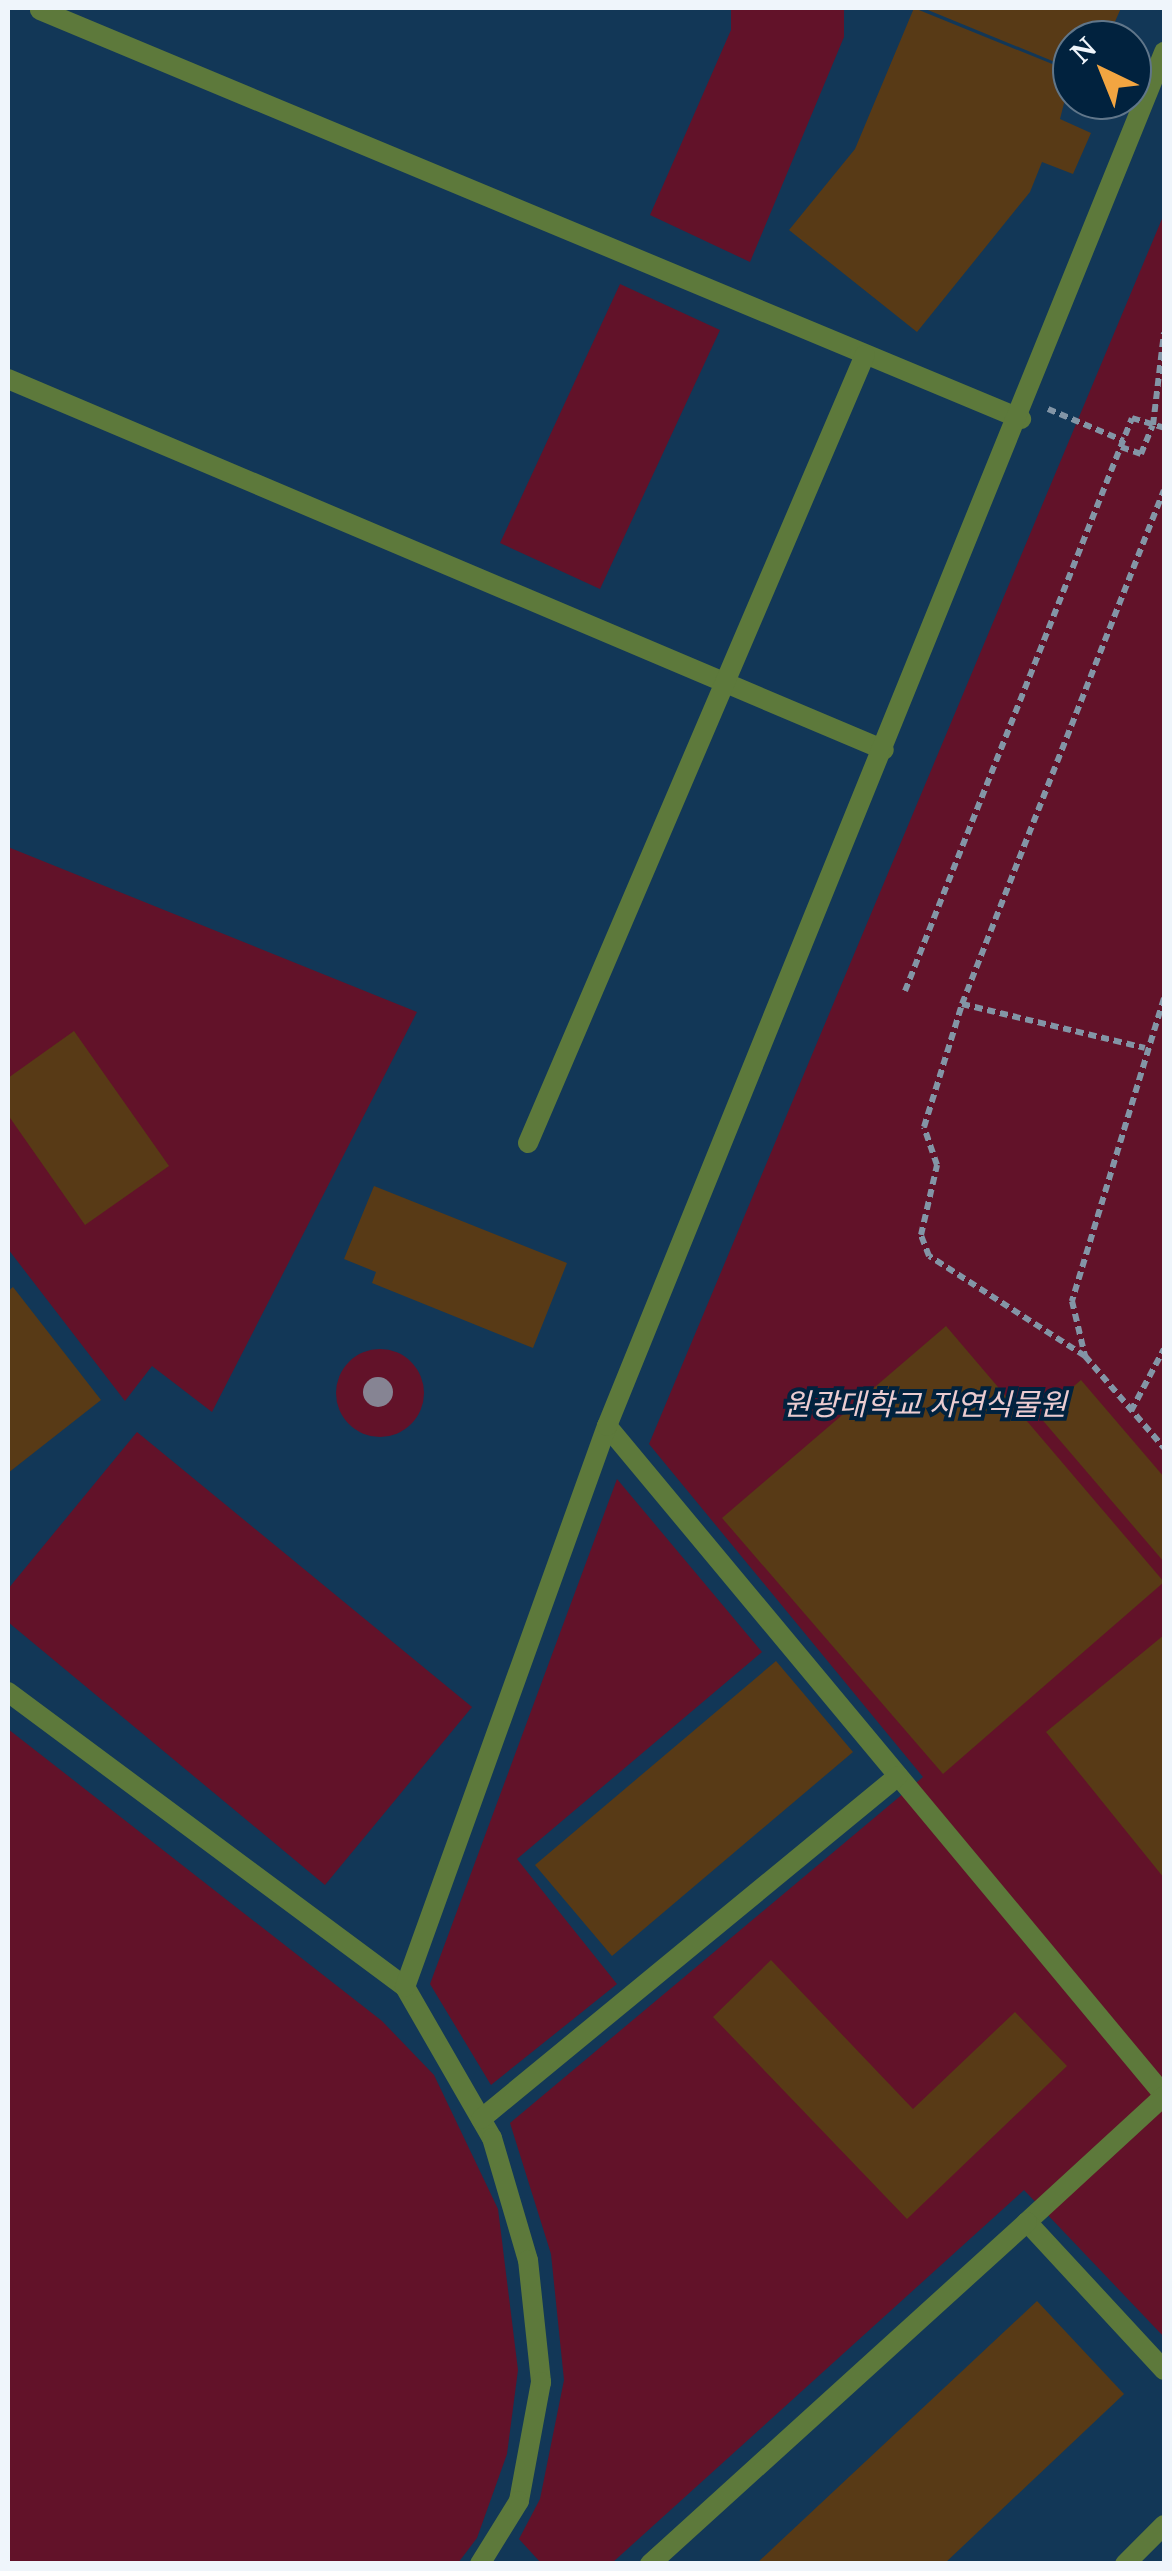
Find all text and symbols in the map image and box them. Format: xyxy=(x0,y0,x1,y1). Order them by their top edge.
north arrow xyxy=(1052,20,1152,120)
text: N xyxy=(1062,28,1104,71)
park label: 원광대학교 자연식물원 xyxy=(783,1386,1067,1422)

